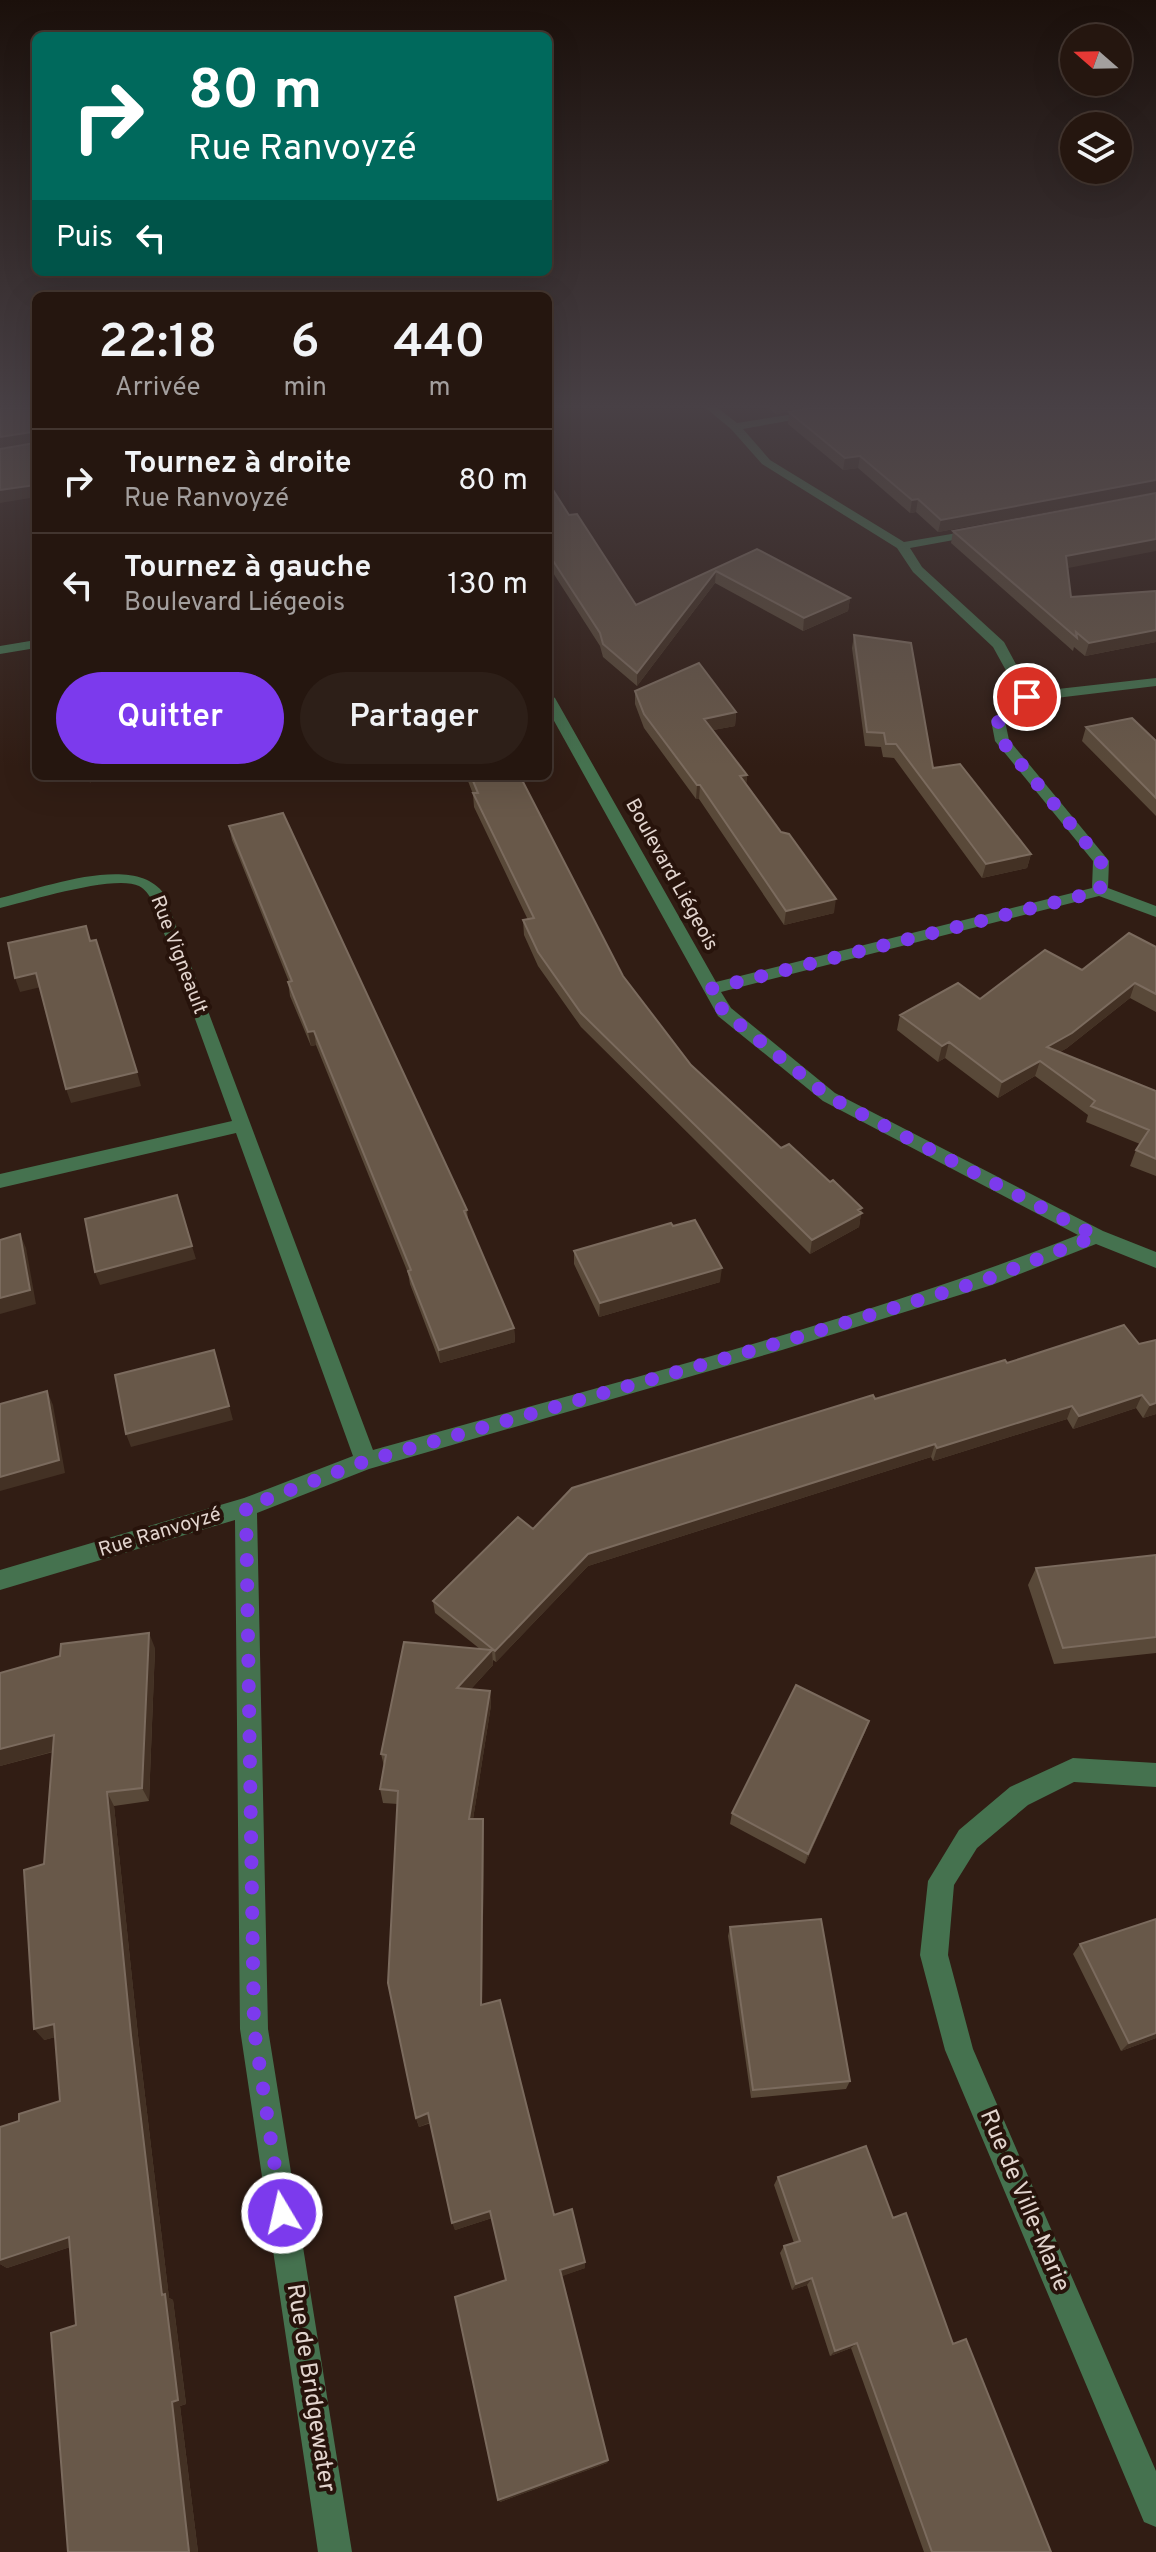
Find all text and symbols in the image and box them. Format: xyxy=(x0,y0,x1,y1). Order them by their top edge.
north arrow xyxy=(1060,24,1132,96)
map controls xyxy=(1060,24,1132,184)
text: 80 m xyxy=(188,58,322,128)
icon: right xyxy=(56,64,160,168)
button: layers xyxy=(1060,112,1132,184)
text: Rue Ranvoyzé xyxy=(188,127,417,173)
icon: left xyxy=(129,216,173,260)
text: Puis xyxy=(56,220,113,257)
text: 22:18 xyxy=(98,314,217,374)
text: 6 xyxy=(291,314,320,374)
text: 440 xyxy=(393,314,486,374)
text: Arrivée xyxy=(115,372,200,405)
text: min xyxy=(284,372,327,405)
text: m xyxy=(428,372,450,405)
text: Tournez à droite xyxy=(124,446,352,483)
icon: right xyxy=(56,459,100,503)
text: 80 m xyxy=(458,463,528,500)
text: Rue Ranvoyzé xyxy=(124,483,289,516)
text: Tournez à gauche xyxy=(124,550,371,587)
icon: left xyxy=(56,563,100,607)
text: 130 m xyxy=(447,567,528,604)
text: Boulevard Liégeois xyxy=(124,587,345,620)
pin xyxy=(993,663,1061,731)
button: Quitter xyxy=(56,672,284,764)
button: Partager xyxy=(300,672,528,764)
icon: arrive xyxy=(1005,675,1049,719)
street label: Boulevard Liégeois xyxy=(618,794,724,956)
street label: Rue Vigneault xyxy=(143,892,213,1018)
street label: Rue Ranvoyzé xyxy=(95,1502,225,1564)
street label: Rue de Ville-Marie xyxy=(972,2105,1076,2297)
position arrow xyxy=(240,2171,324,2255)
street label: Rue de Bridgewater xyxy=(279,2282,341,2494)

